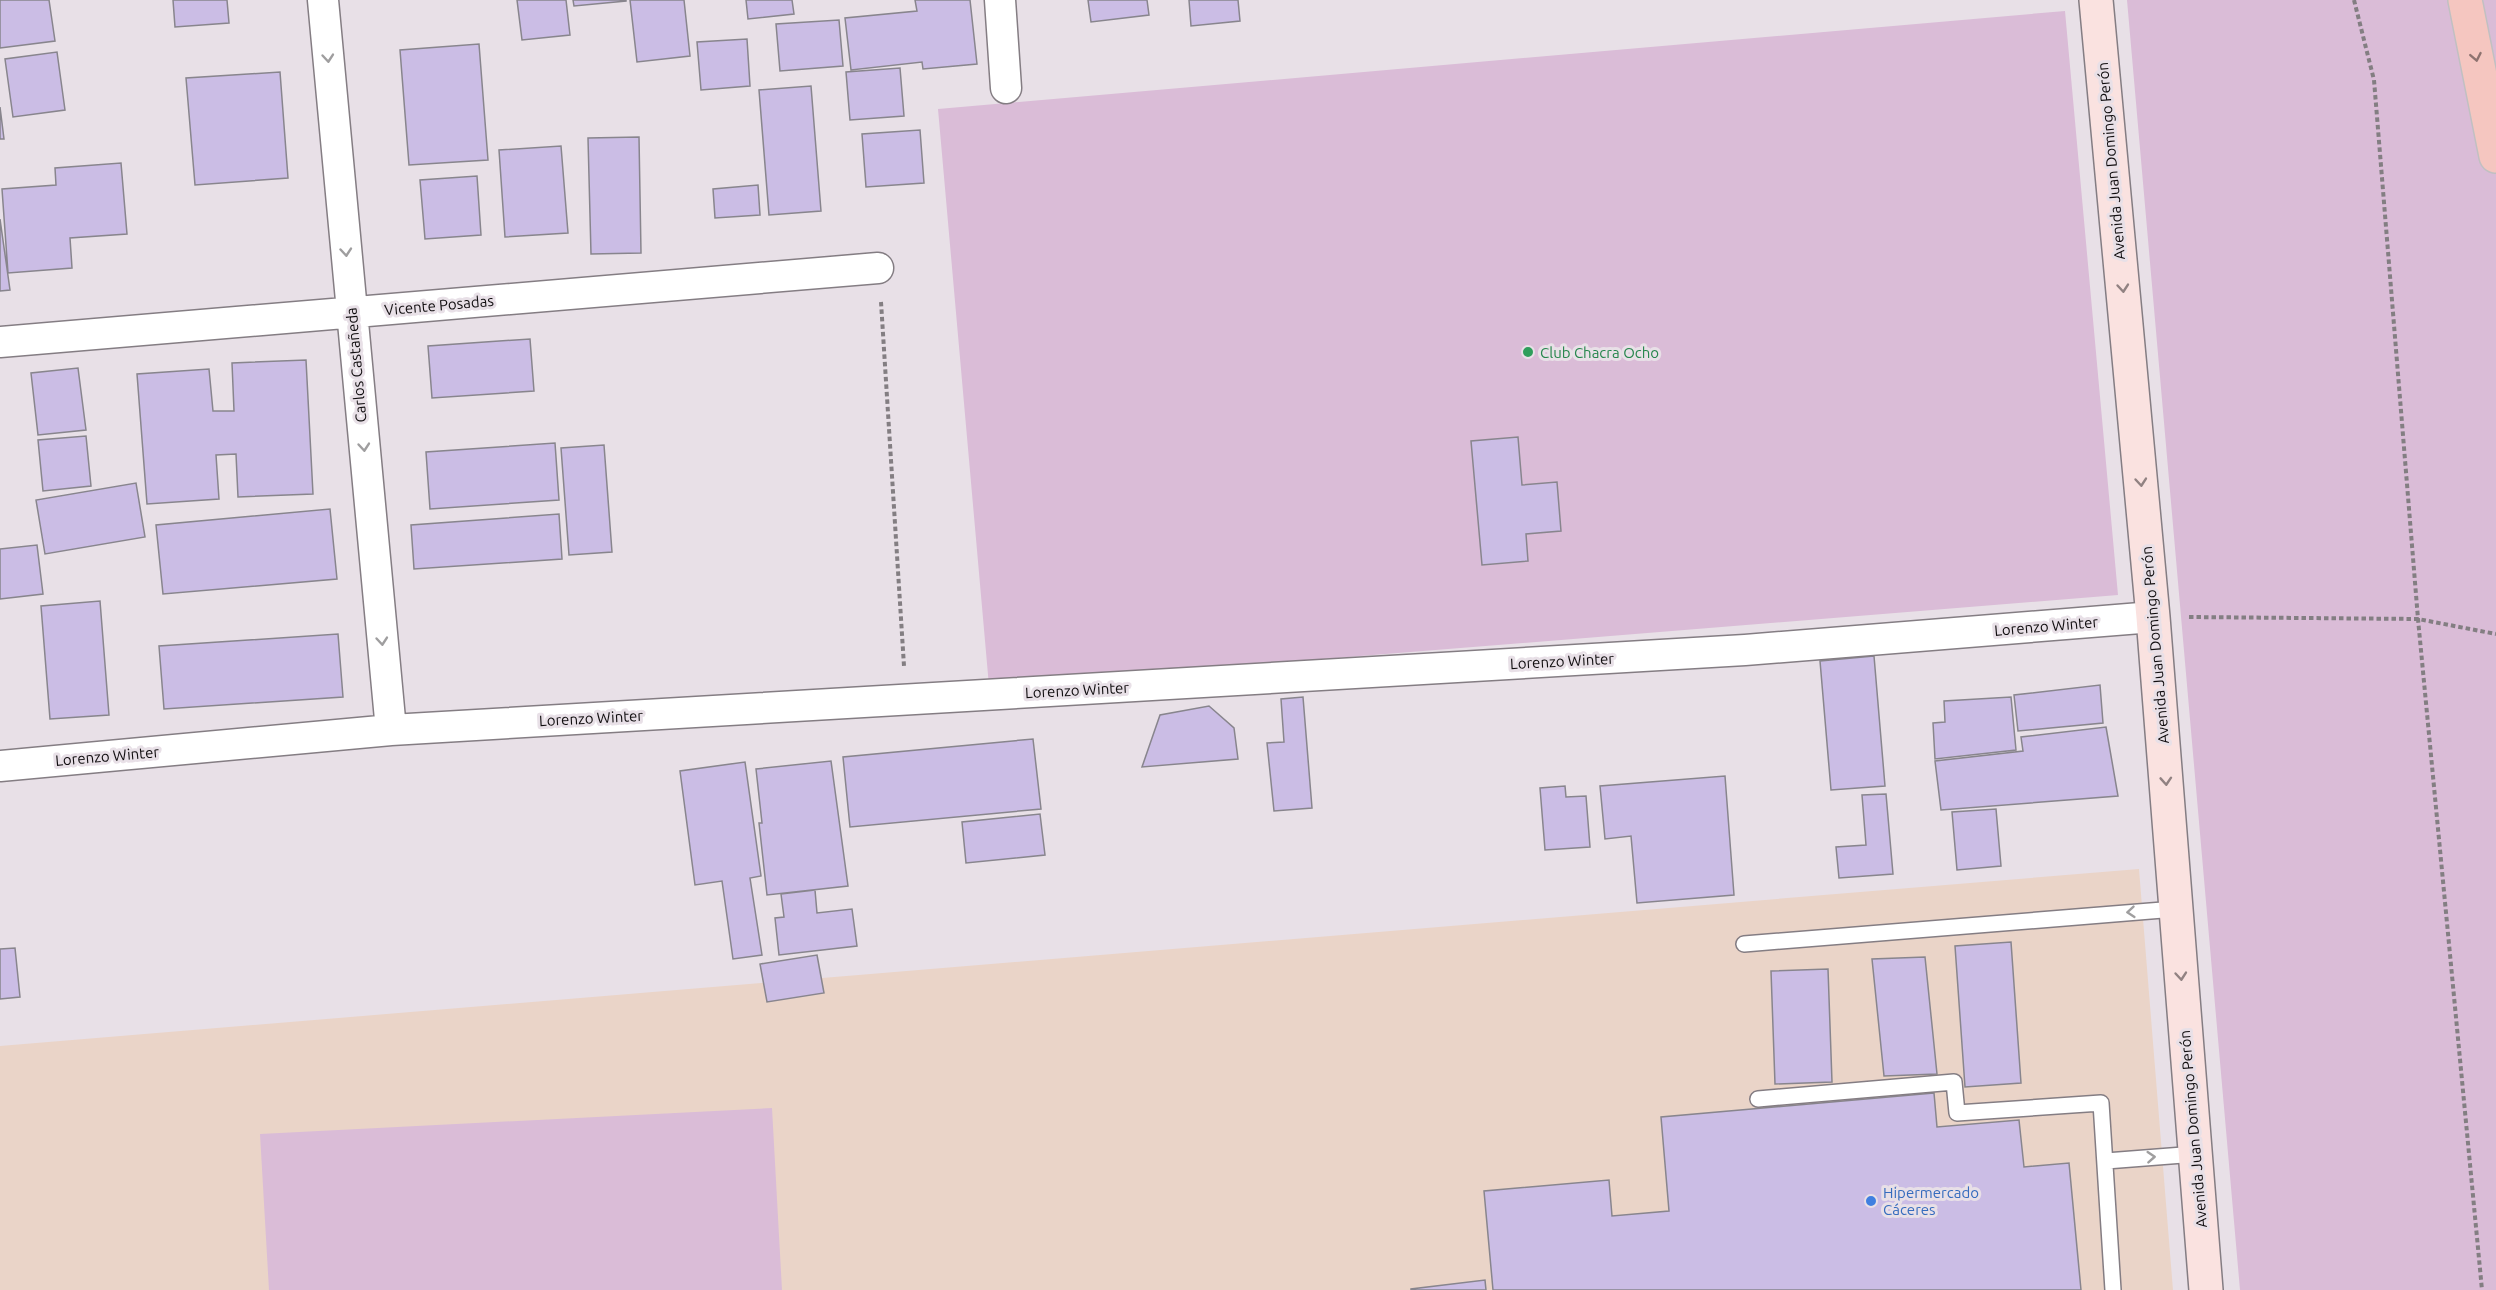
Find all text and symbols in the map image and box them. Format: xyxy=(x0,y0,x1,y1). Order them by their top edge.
one-way arrow xyxy=(2469,52,2482,62)
one-way arrow xyxy=(321,54,334,63)
street label: Avenida Juan Domingo Perón xyxy=(2094,62,2128,260)
one-way arrow xyxy=(339,248,352,257)
one-way arrow xyxy=(2116,284,2129,293)
street label: Vicente Posadas xyxy=(384,292,494,318)
street label: Carlos Castañeda xyxy=(342,307,370,423)
place label: Club Chacra Ocho xyxy=(1540,344,1659,361)
marker: Club Chacra Ocho xyxy=(1521,345,1535,359)
one-way arrow xyxy=(357,442,370,451)
one-way arrow xyxy=(2134,478,2147,487)
street label: Avenida Juan Domingo Perón xyxy=(2138,546,2172,744)
street label: Lorenzo Winter xyxy=(1993,613,2099,639)
one-way arrow xyxy=(375,636,388,645)
street label: Lorenzo Winter xyxy=(1510,650,1615,672)
street label: Lorenzo Winter xyxy=(1025,679,1130,701)
street label: Lorenzo Winter xyxy=(539,707,644,729)
street label: Lorenzo Winter xyxy=(54,743,160,769)
one-way arrow xyxy=(2159,777,2172,786)
one-way arrow xyxy=(2126,905,2135,918)
one-way arrow xyxy=(2174,971,2187,980)
street label: Avenida Juan Domingo Perón xyxy=(2176,1030,2210,1228)
one-way arrow xyxy=(2146,1151,2155,1164)
place label: Hipermercado Cáceres xyxy=(1883,1184,1979,1218)
marker: Hipermercado Cáceres xyxy=(1864,1194,1878,1208)

